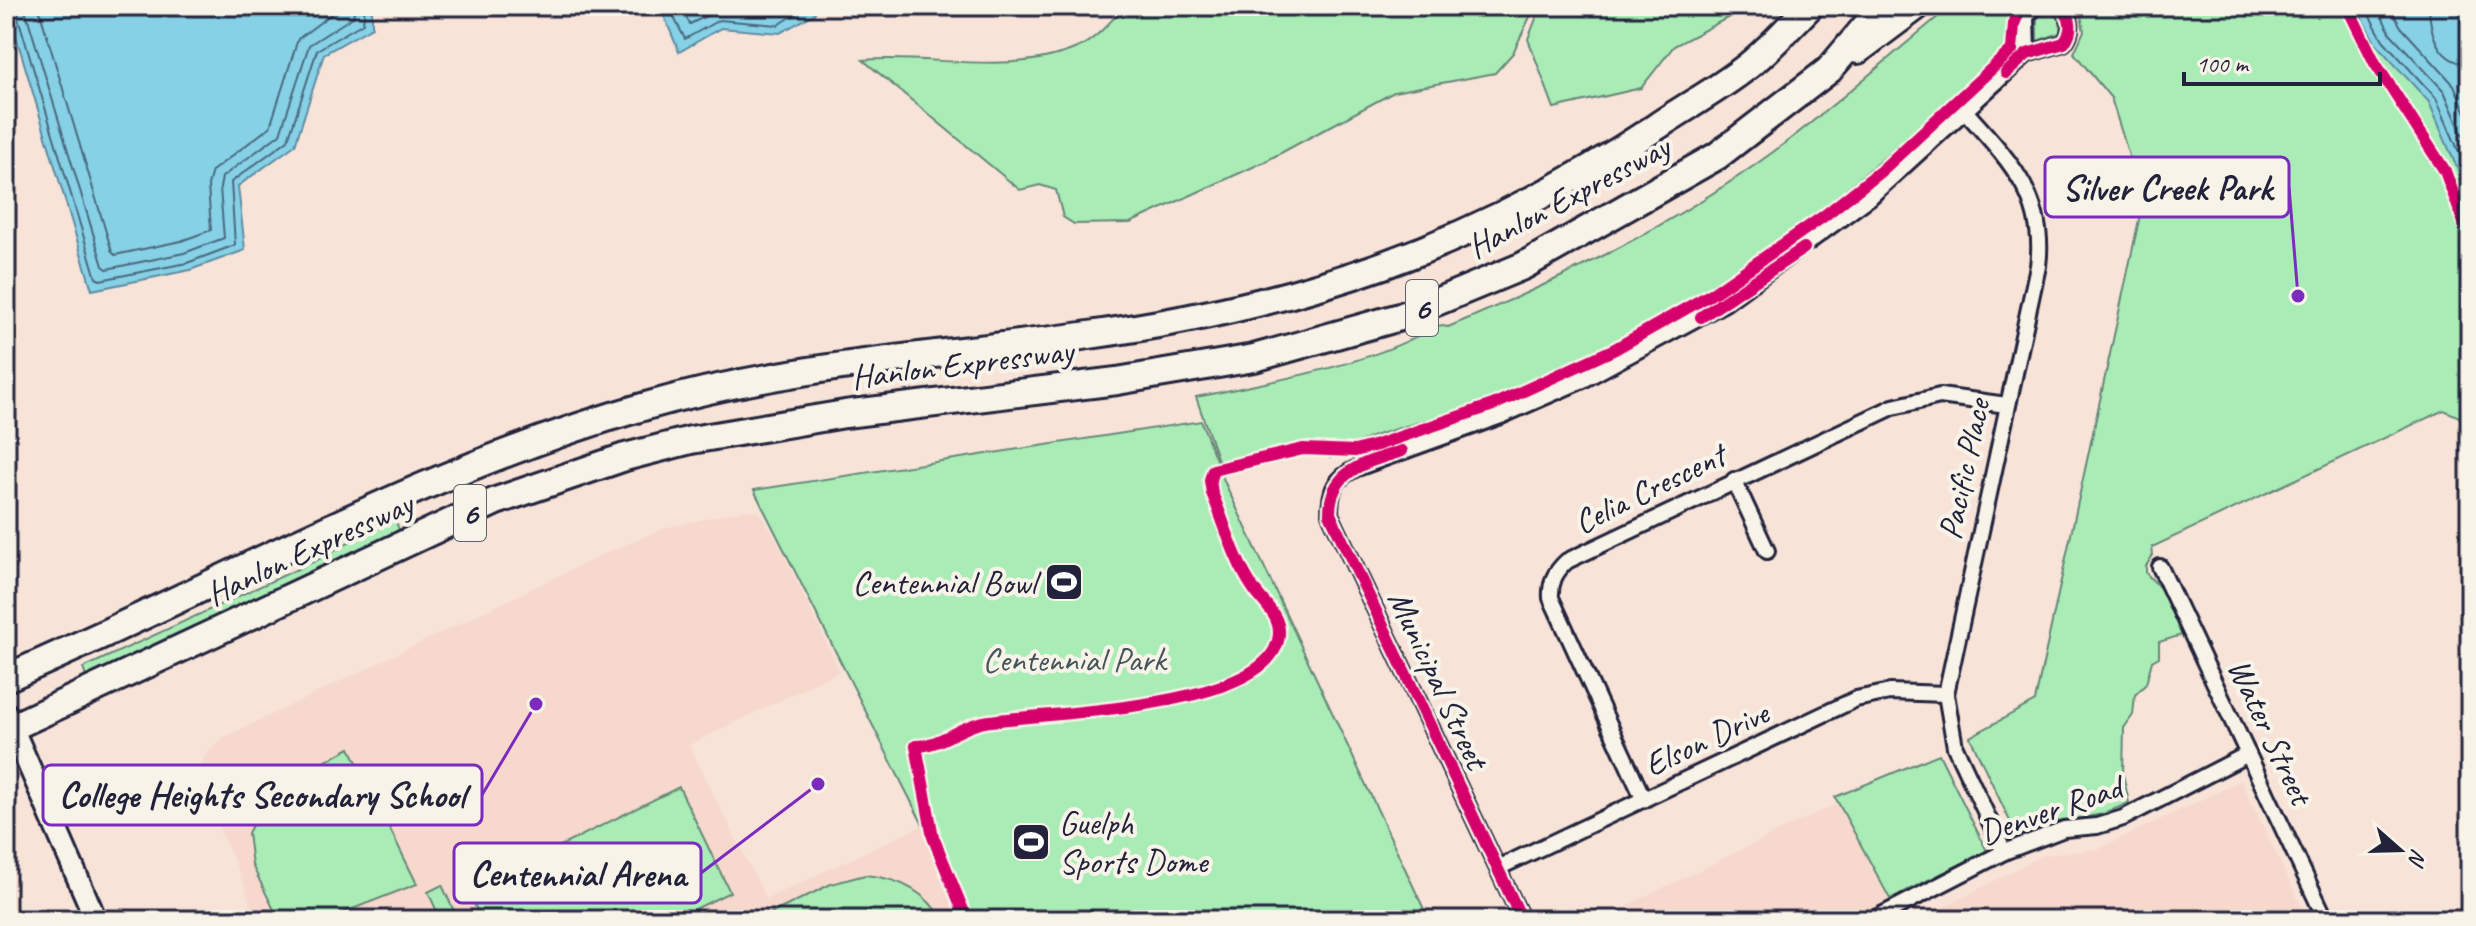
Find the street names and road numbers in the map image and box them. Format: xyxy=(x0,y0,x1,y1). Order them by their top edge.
street label: Hanlon Expressway xyxy=(1460,124,1679,268)
road number: 6 xyxy=(1406,280,1438,336)
street label: Hanlon Expressway xyxy=(849,328,1078,398)
street label: Pacific Place xyxy=(1928,392,2000,543)
street label: Celia Crescent xyxy=(1567,431,1736,543)
street label: Hanlon Expressway xyxy=(199,481,421,615)
road number: 6 xyxy=(454,485,486,541)
street label: Municipal Street xyxy=(1379,583,1500,779)
street label: Water Street xyxy=(2218,652,2324,814)
street label: Elson Drive xyxy=(1637,690,1777,786)
street label: Denver Road xyxy=(1974,764,2131,854)

